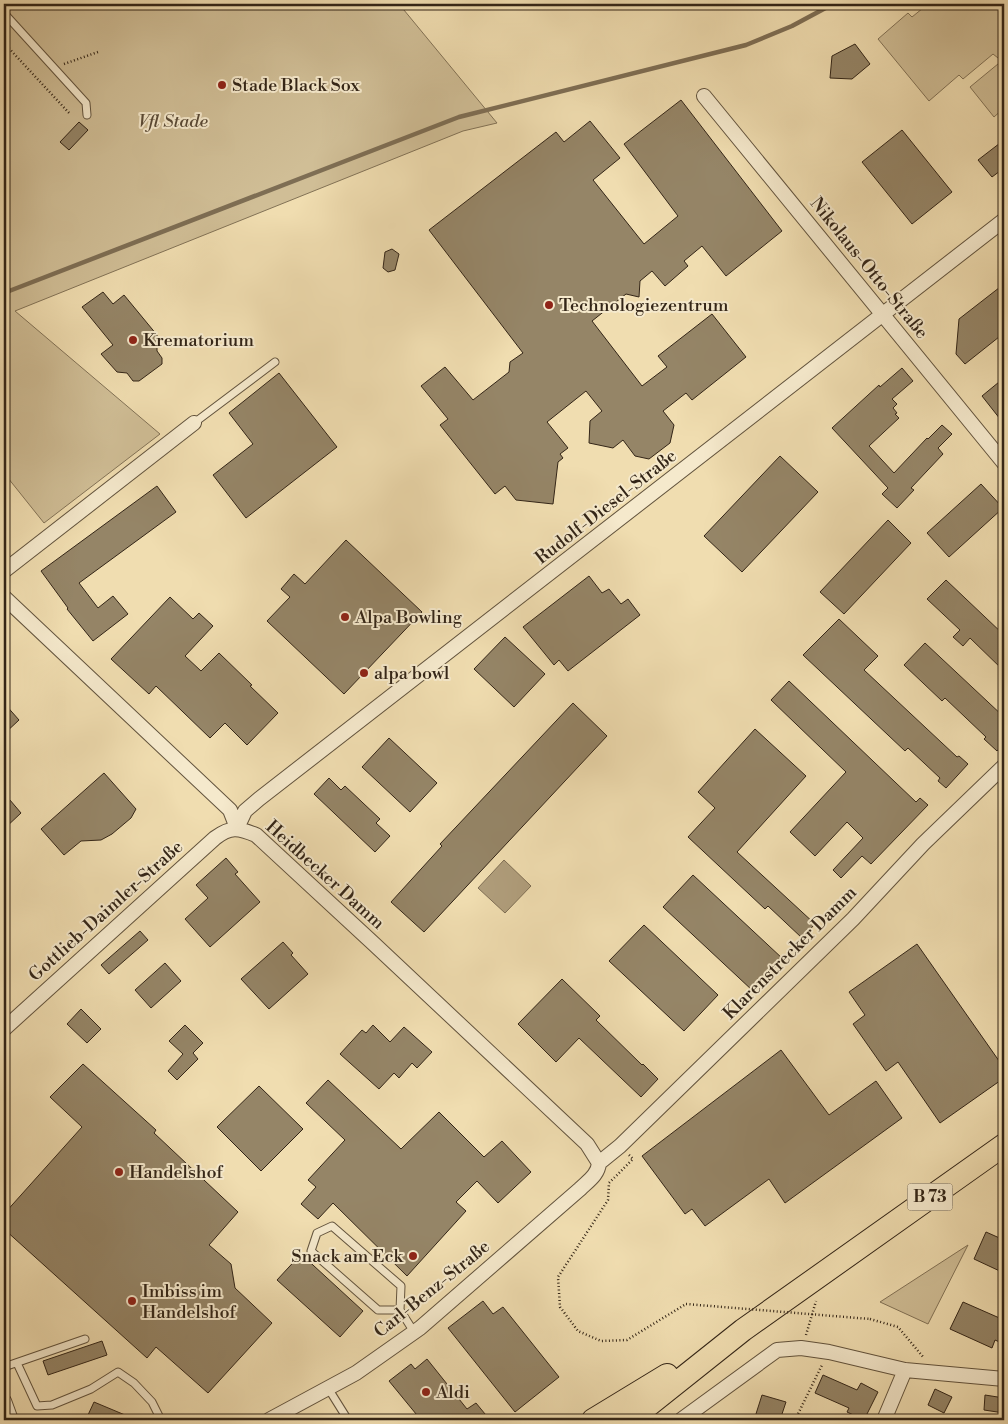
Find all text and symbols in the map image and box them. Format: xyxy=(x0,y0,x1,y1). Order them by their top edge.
place label: Stade Black Sox xyxy=(232,74,360,97)
marker: Stade Black Sox xyxy=(216,79,228,91)
park label: Vfl Stade xyxy=(138,110,208,133)
street label: Nikolaus-Otto-Straße xyxy=(805,192,933,344)
place label: Technologiezentrum xyxy=(559,294,729,317)
marker: Technologiezentrum xyxy=(543,299,555,311)
place label: Krematorium xyxy=(143,329,254,352)
marker: Krematorium xyxy=(127,334,139,346)
street label: Rudolf-Diesel-Straße xyxy=(531,445,681,569)
place label: Alpa Bowling xyxy=(354,606,463,629)
marker: Alpa Bowling xyxy=(339,611,351,623)
place label: alpa bowl xyxy=(374,662,450,685)
marker: alpa bowl xyxy=(358,667,370,679)
street label: Heidbecker Damm xyxy=(261,815,390,935)
street label: Gottlieb-Daimler-Straße xyxy=(24,835,188,987)
street label: Klarenstrecker Damm xyxy=(718,881,862,1025)
place label: Handelshof xyxy=(129,1161,224,1184)
marker: Handelshof xyxy=(113,1166,125,1178)
road number: B 73 xyxy=(908,1184,952,1210)
street label: Carl-Benz-Straße xyxy=(369,1235,495,1343)
place label: Snack am Eck xyxy=(291,1245,405,1268)
marker: Snack am Eck xyxy=(407,1250,419,1262)
place label: Imbiss im Handelshof xyxy=(142,1280,237,1324)
marker: Imbiss im Handelshof xyxy=(126,1295,138,1307)
place label: Aldi xyxy=(435,1381,470,1404)
marker: Aldi xyxy=(420,1386,432,1398)

